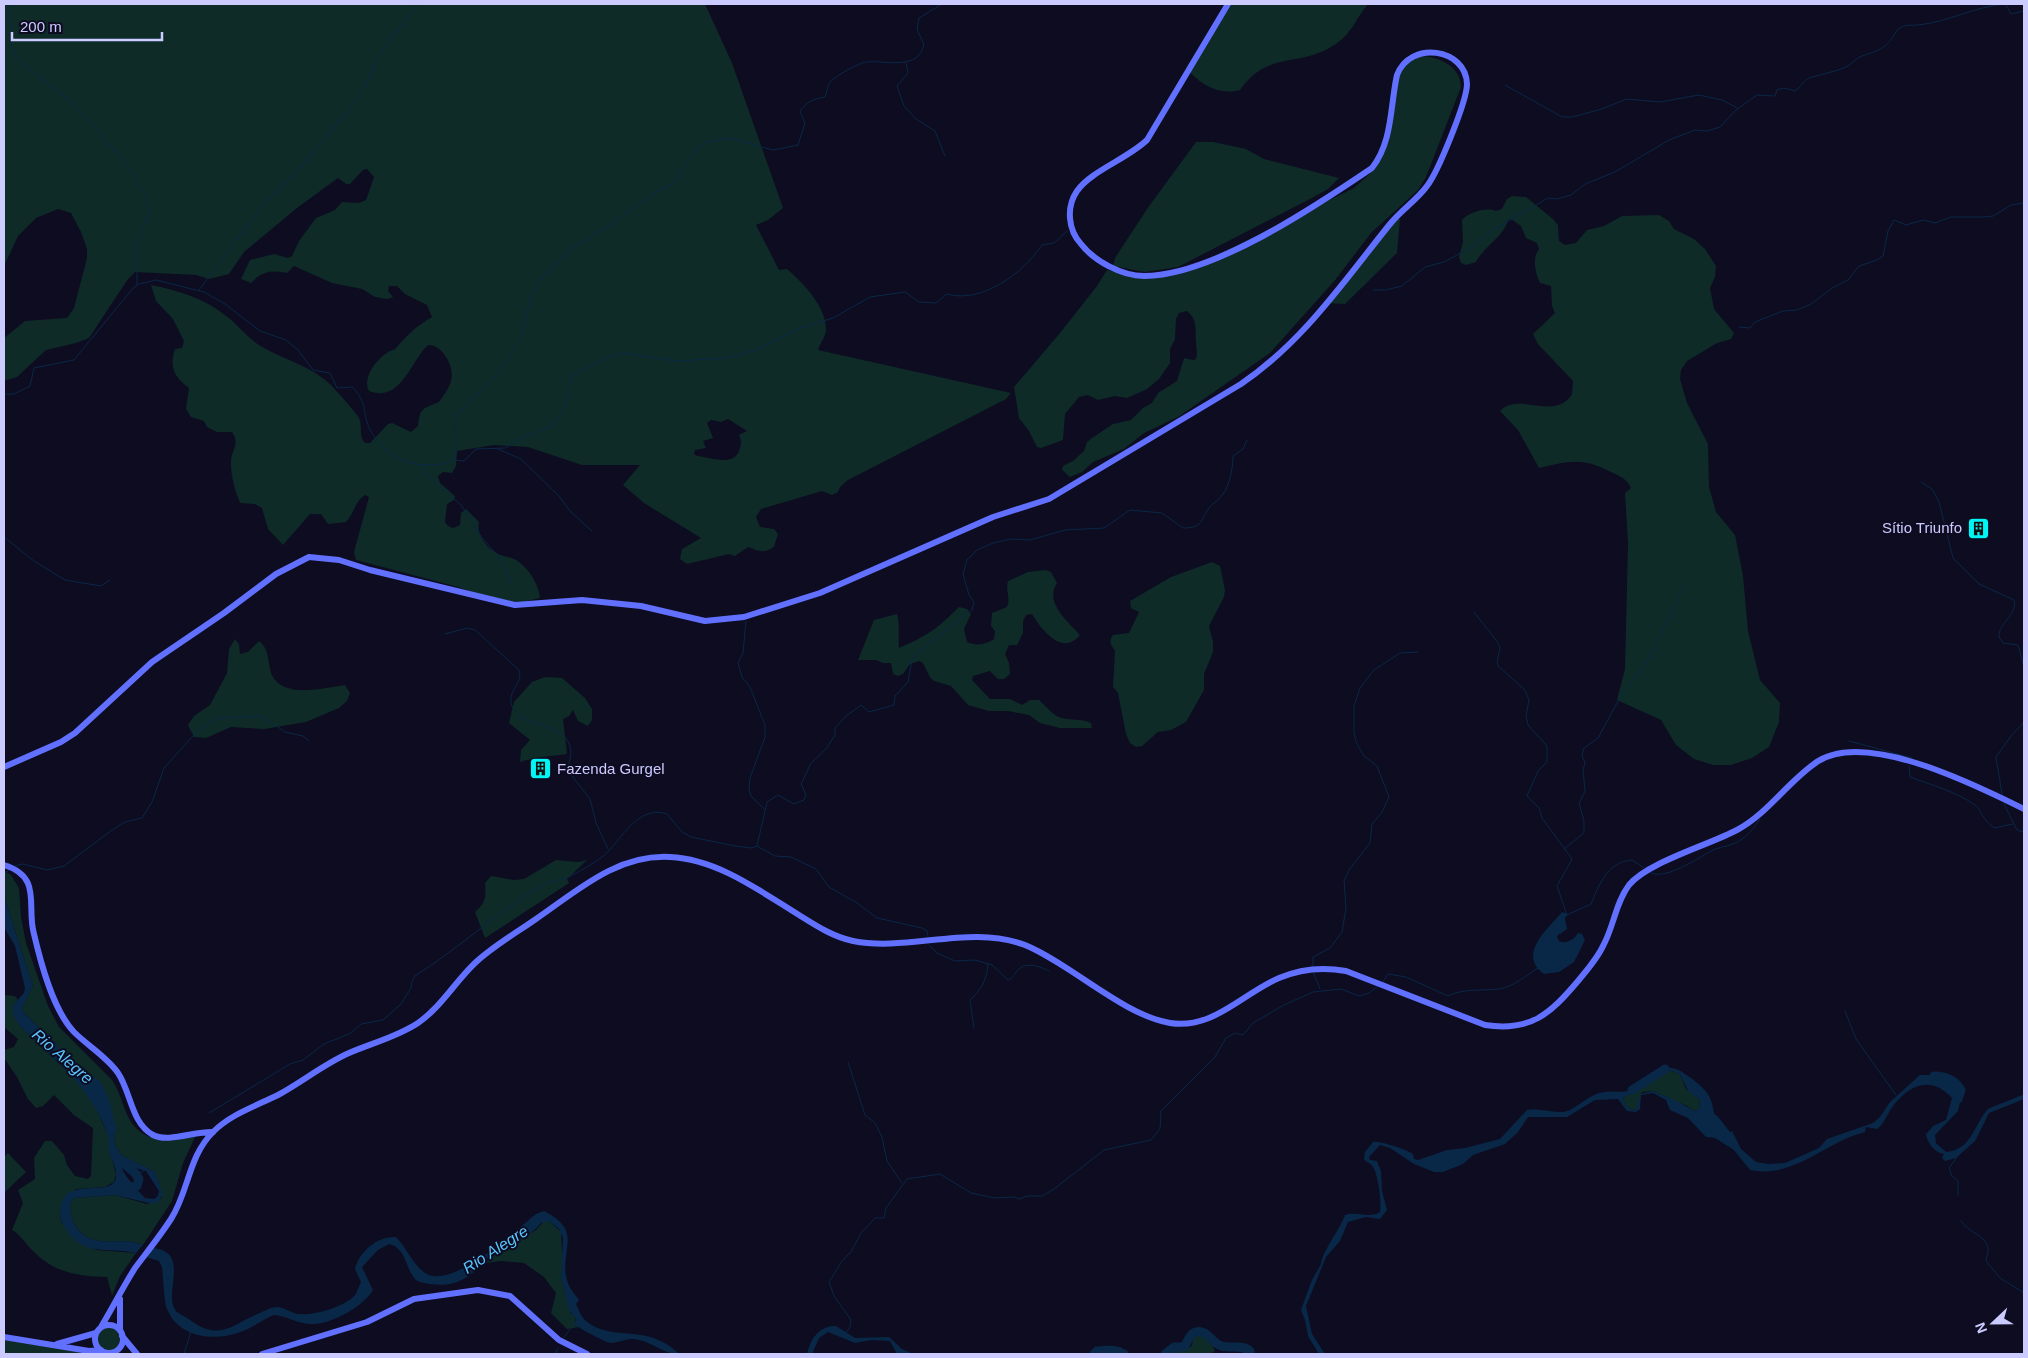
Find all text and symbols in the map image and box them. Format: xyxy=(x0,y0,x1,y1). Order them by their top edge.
scale bar xyxy=(12,10,162,42)
text: 200 m xyxy=(20,18,62,35)
building icon: Sítio Triunfo xyxy=(1966,516,1990,540)
place label: Sítio Triunfo xyxy=(1882,519,1962,536)
building icon: Fazenda Gurgel xyxy=(529,757,553,781)
place label: Fazenda Gurgel xyxy=(557,760,665,777)
water label: Rio Alegre xyxy=(29,1026,96,1087)
water label: Rio Alegre xyxy=(460,1222,531,1277)
north arrow xyxy=(1968,1298,2018,1348)
text: N xyxy=(1972,1320,1990,1336)

